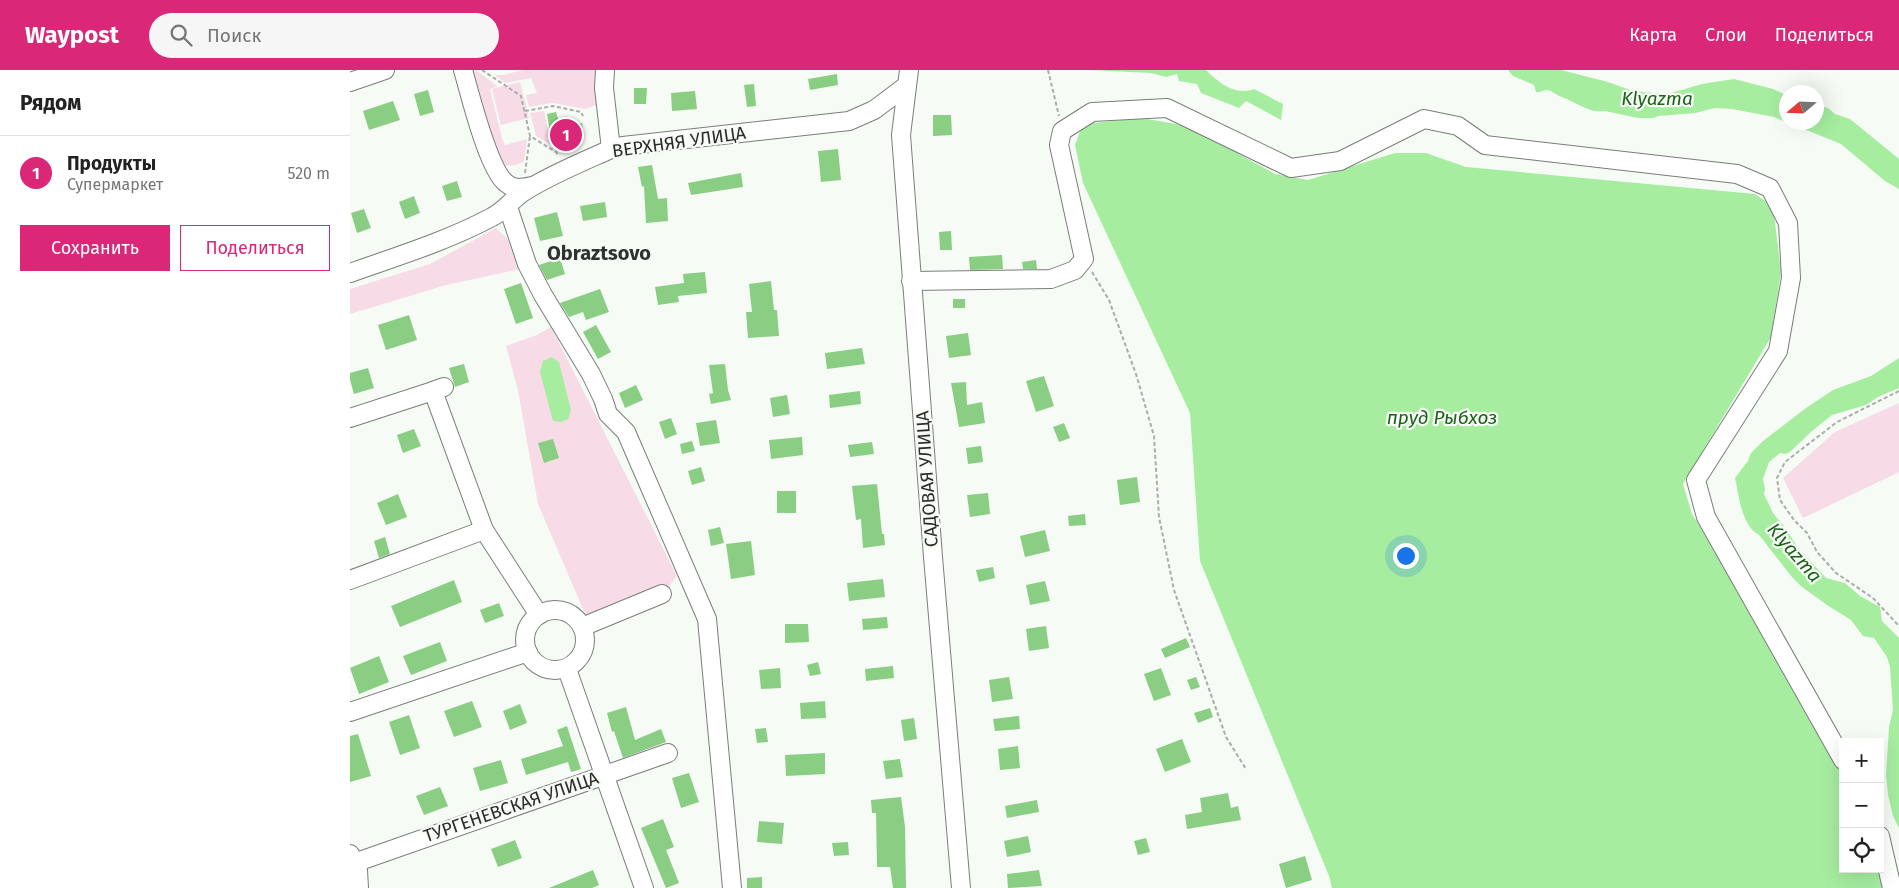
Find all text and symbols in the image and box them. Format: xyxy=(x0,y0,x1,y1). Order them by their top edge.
search box xyxy=(149,13,499,58)
text: Waypost xyxy=(25,21,119,49)
icon: search xyxy=(167,21,195,49)
text: Поиск xyxy=(207,24,261,47)
text: Карта xyxy=(1629,24,1677,46)
text: Слои xyxy=(1705,24,1747,46)
text: Поделиться xyxy=(1775,24,1874,46)
north arrow xyxy=(1779,85,1824,130)
water label: Klyazma xyxy=(1621,87,1693,110)
text: Рядом xyxy=(20,90,81,116)
pin: 1 xyxy=(550,116,582,154)
street label: ВЕРХНЯЯ УЛИЦА xyxy=(611,122,748,162)
text: Продукты xyxy=(67,152,156,175)
text: 1 xyxy=(32,164,40,183)
text: 520 m xyxy=(287,164,330,183)
text: Супермаркет xyxy=(67,175,163,194)
button: Сохранить xyxy=(20,225,170,271)
button: Поделиться xyxy=(180,225,330,271)
district label: Obraztsovo xyxy=(547,241,651,265)
water label: пруд Рыбхоз xyxy=(1387,406,1497,429)
street label: САДОВАЯ УЛИЦА xyxy=(911,410,943,548)
water label: Klyazma xyxy=(1763,518,1827,587)
your location xyxy=(1393,543,1419,569)
map controls xyxy=(1839,738,1884,873)
button: + xyxy=(1839,738,1884,783)
street label: ТУРГЕНЕВСКАЯ УЛИЦА xyxy=(421,767,602,847)
button: − xyxy=(1839,783,1884,828)
button: locate xyxy=(1839,828,1884,873)

